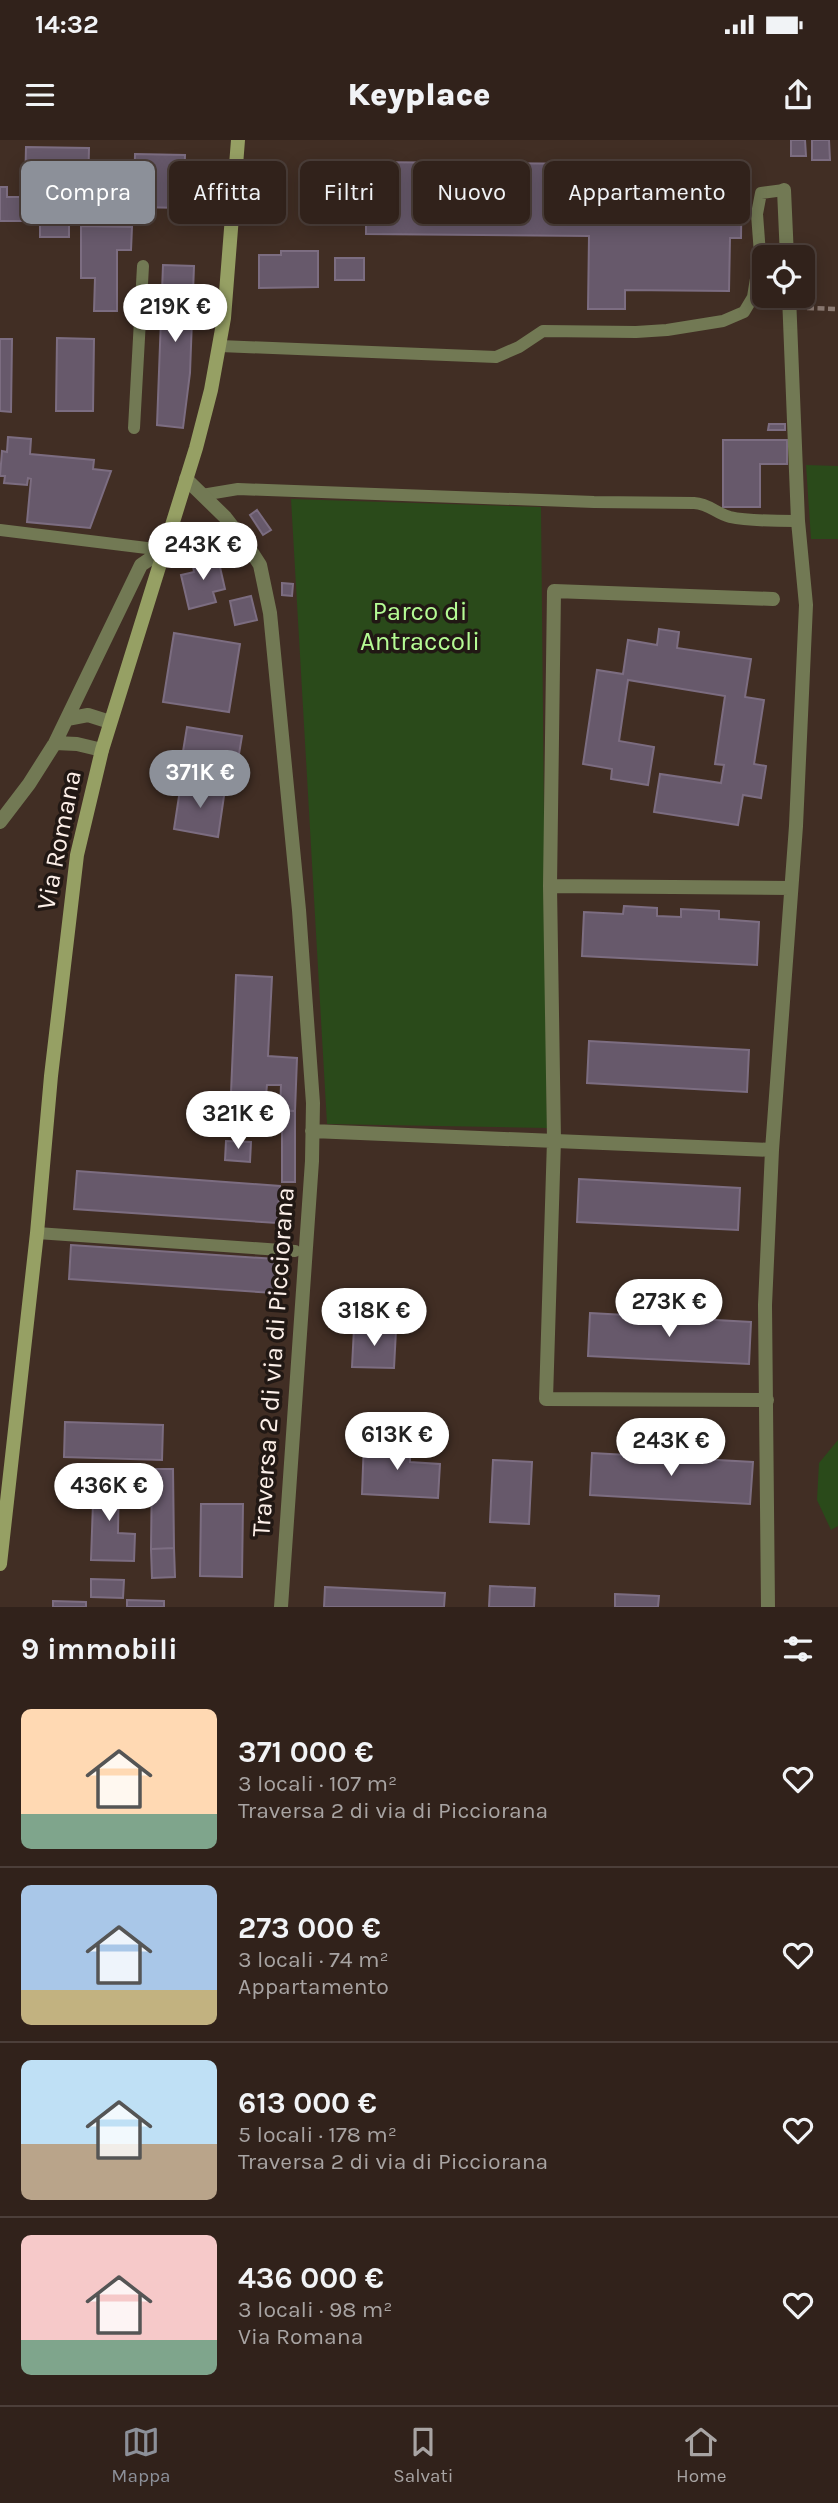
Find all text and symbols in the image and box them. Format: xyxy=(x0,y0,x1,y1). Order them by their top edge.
text: 14:32 xyxy=(35,9,99,40)
icon: menu xyxy=(21,76,59,114)
text: Keyplace xyxy=(347,76,491,113)
icon: share xyxy=(779,76,817,114)
chip: Compra xyxy=(21,161,155,224)
chip: Affitta xyxy=(169,161,286,224)
chip: Filtri xyxy=(300,161,399,224)
chip: Nuovo xyxy=(413,161,530,224)
chip: Appartamento xyxy=(544,161,750,224)
map controls xyxy=(752,245,815,308)
button: locate xyxy=(752,245,815,308)
pin: 219K € xyxy=(118,284,232,344)
text: 219K € xyxy=(139,293,211,320)
pin: 243K € xyxy=(146,522,260,582)
text: 243K € xyxy=(164,531,242,558)
park label: Parco di Antraccoli xyxy=(360,596,480,657)
pin: 371K € xyxy=(143,750,257,810)
text: 371K € xyxy=(165,759,235,786)
street label: Via Romana xyxy=(30,768,88,912)
pin: 321K € xyxy=(181,1091,295,1151)
text: 321K € xyxy=(202,1100,274,1127)
street label: Traversa 2 di via di Picciorana xyxy=(245,1186,301,1538)
pin: 273K € xyxy=(612,1280,726,1339)
pin: 318K € xyxy=(317,1288,431,1348)
text: 273K € xyxy=(631,1288,707,1315)
text: 318K € xyxy=(338,1297,410,1324)
pin: 613K € xyxy=(340,1412,454,1472)
pin: 243K € xyxy=(614,1418,728,1478)
text: 613K € xyxy=(361,1421,433,1448)
text: 243K € xyxy=(632,1427,710,1454)
pin: 436K € xyxy=(52,1464,166,1523)
text: 436K € xyxy=(70,1472,148,1499)
icon: filters xyxy=(779,1630,817,1668)
text: 9 immobili xyxy=(21,1631,178,1667)
text: 371 000 € xyxy=(238,1734,373,1770)
icon: home xyxy=(77,1737,161,1821)
icon: heart xyxy=(779,1760,817,1798)
text: 3 locali · 107 m² xyxy=(238,1770,397,1797)
text: Traversa 2 di via di Picciorana xyxy=(238,1797,548,1824)
text: 273 000 € xyxy=(238,1910,381,1946)
icon: home xyxy=(77,1913,161,1997)
icon: heart xyxy=(779,1936,817,1974)
text: 3 locali · 74 m² xyxy=(238,1946,389,1973)
text: Appartamento xyxy=(238,1973,389,2000)
text: 613 000 € xyxy=(238,2085,377,2121)
icon: home xyxy=(77,2088,161,2172)
icon: heart xyxy=(779,2111,817,2149)
text: 5 locali · 178 m² xyxy=(238,2121,397,2148)
text: Traversa 2 di via di Picciorana xyxy=(238,2148,548,2175)
text: 436 000 € xyxy=(238,2260,384,2296)
icon: home xyxy=(77,2263,161,2347)
icon: heart xyxy=(779,2286,817,2324)
text: 3 locali · 98 m² xyxy=(238,2296,393,2323)
text: Via Romana xyxy=(238,2323,363,2350)
tab: Mappa xyxy=(111,2423,171,2487)
tab: Salvati xyxy=(393,2423,453,2487)
tab: Home xyxy=(676,2423,727,2487)

